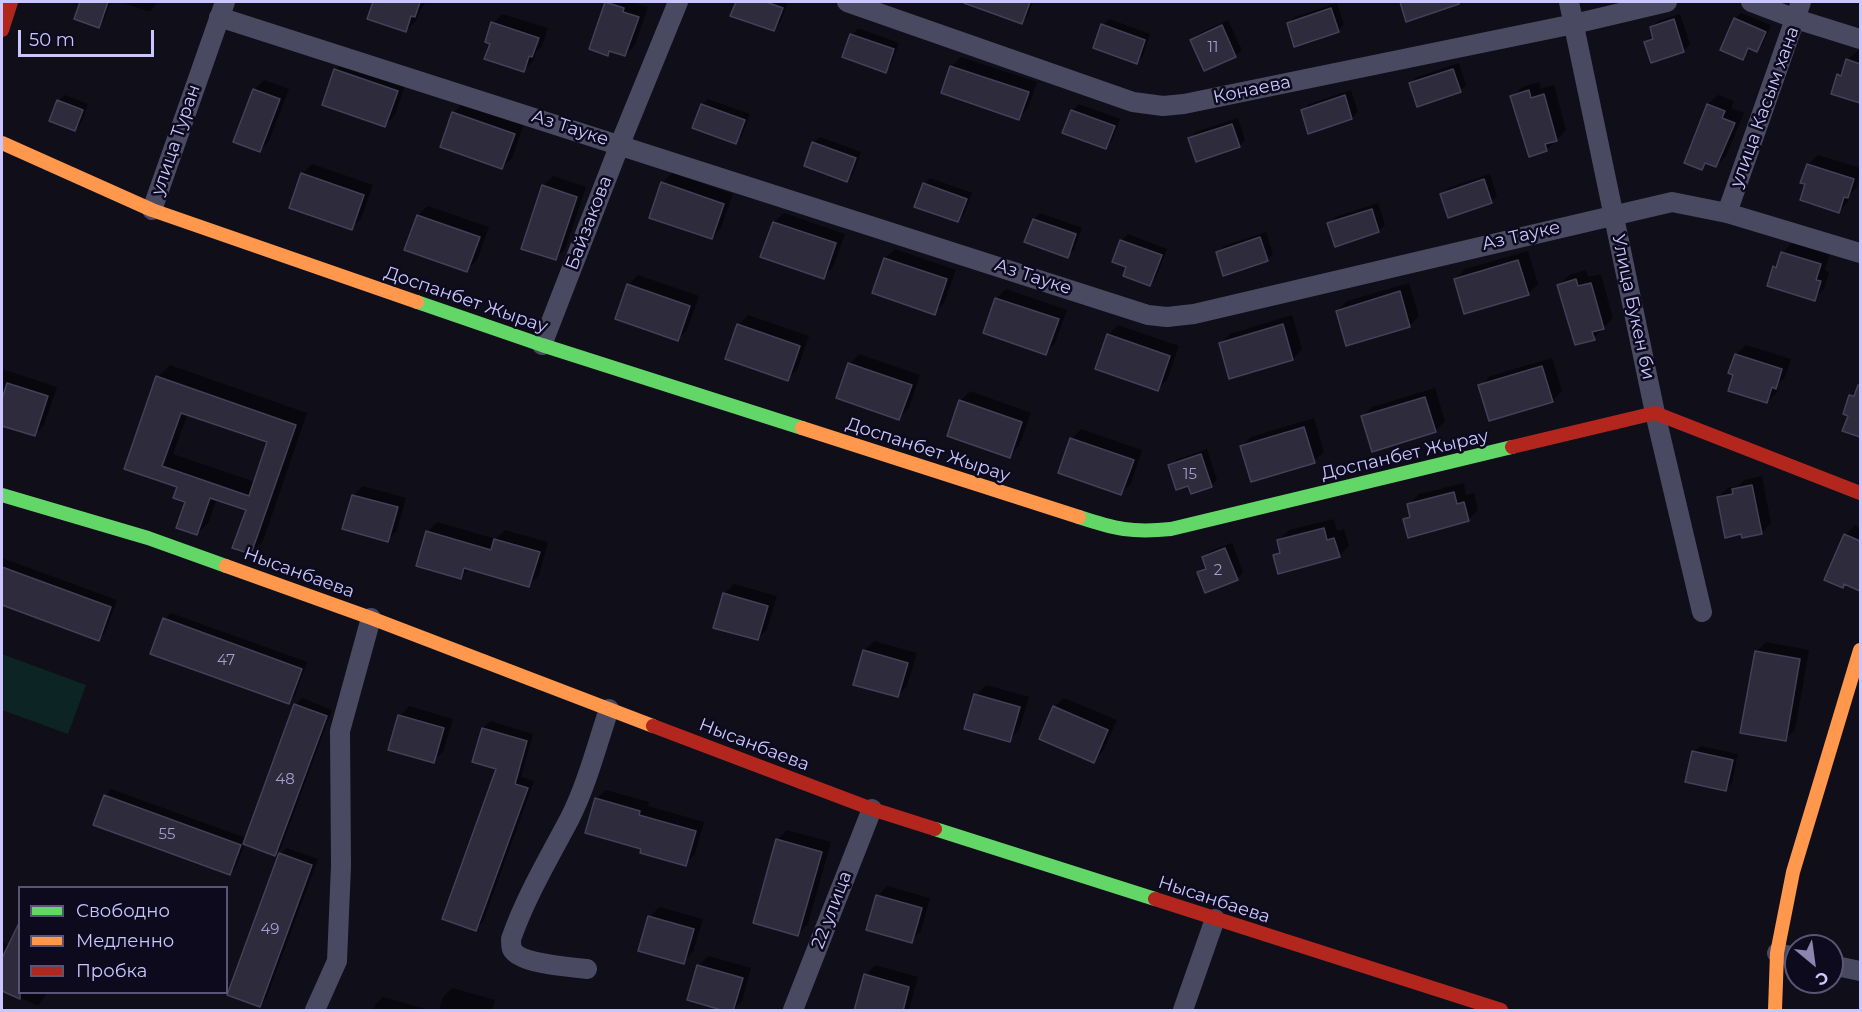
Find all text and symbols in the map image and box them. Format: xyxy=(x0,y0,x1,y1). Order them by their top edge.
scale bar xyxy=(21,18,158,56)
street label: улица Касым хана xyxy=(1726,24,1804,190)
text: 50 m xyxy=(29,29,75,51)
house number: 11 xyxy=(1208,39,1218,57)
street label: Конаева xyxy=(1211,71,1293,109)
street label: улица Туран xyxy=(147,82,205,198)
street label: Аз Тауке xyxy=(529,105,611,151)
street label: Байзакова xyxy=(561,173,617,273)
street label: Аз Тауке xyxy=(1480,217,1562,255)
street label: Улица Букен би xyxy=(1607,232,1659,382)
street label: Аз Тауке xyxy=(992,254,1074,300)
street label: Доспанбет Жырау xyxy=(382,262,550,338)
street label: Доспанбет Жырау xyxy=(843,413,1013,487)
street label: Доспанбет Жырау xyxy=(1319,425,1491,485)
house number: 15 xyxy=(1183,466,1197,484)
street label: Нысанбаева xyxy=(241,543,357,603)
house number: 2 xyxy=(1214,562,1222,580)
house number: 47 xyxy=(217,652,235,670)
street label: Нысанбаева xyxy=(696,714,812,776)
house number: 48 xyxy=(275,771,295,789)
house number: 55 xyxy=(159,826,175,844)
street label: 22 улица xyxy=(807,868,857,952)
street label: Нысанбаева xyxy=(1155,872,1273,928)
legend xyxy=(18,886,228,994)
text: Свободно xyxy=(76,900,170,922)
house number: 49 xyxy=(261,921,279,939)
text: Медленно xyxy=(76,930,174,952)
north arrow xyxy=(1784,934,1844,994)
text: Пробка xyxy=(76,960,147,982)
text: С xyxy=(1812,967,1832,990)

